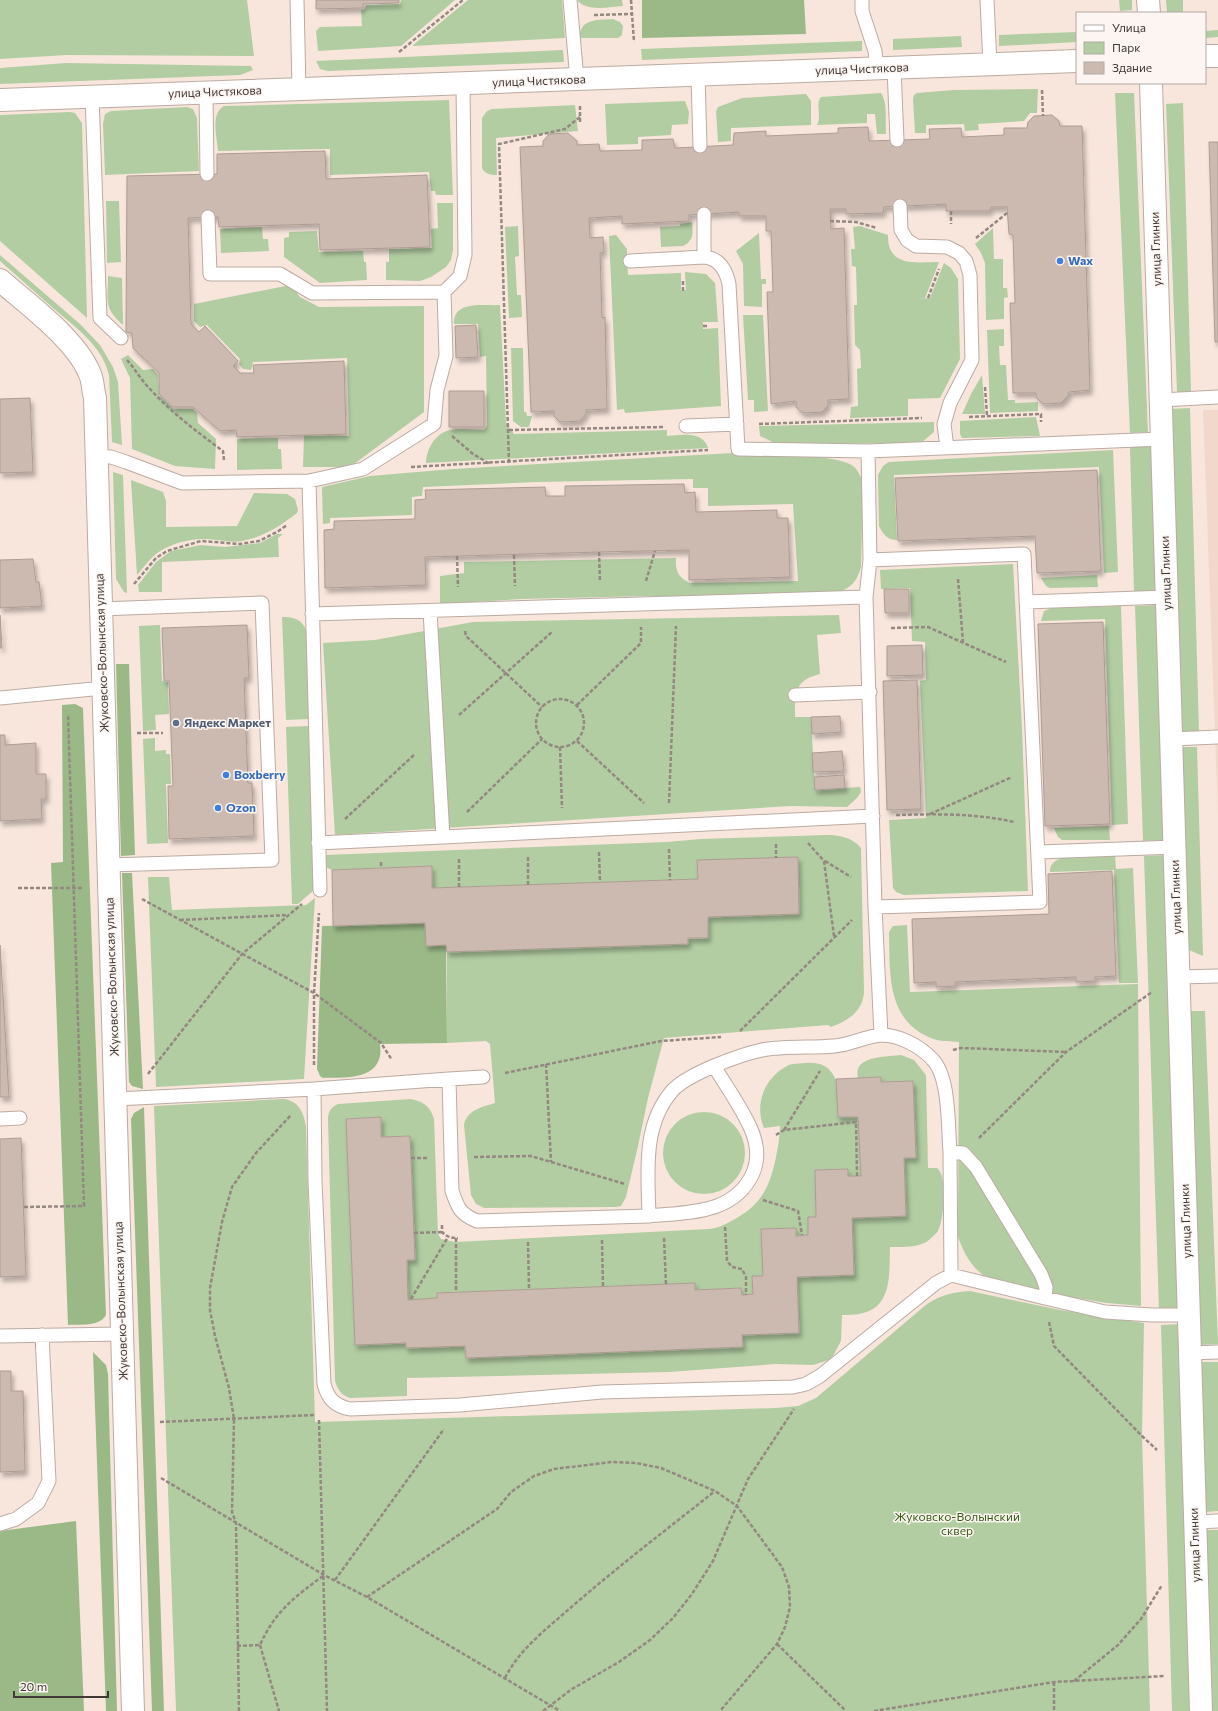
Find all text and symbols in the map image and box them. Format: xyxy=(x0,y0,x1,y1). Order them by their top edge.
legend xyxy=(1076,12,1206,84)
text: Улица xyxy=(1112,20,1146,34)
text: Парк xyxy=(1112,40,1141,54)
street label: улица Чистякова xyxy=(815,59,909,77)
text: Здание xyxy=(1112,60,1152,74)
street label: улица Чистякова xyxy=(492,71,586,89)
street label: улица Чистякова xyxy=(168,82,262,100)
street label: улица Глинки xyxy=(1147,211,1163,287)
place label: Wax xyxy=(1068,253,1093,267)
marker: Wax xyxy=(1055,256,1065,266)
street label: улица Глинки xyxy=(1157,535,1173,611)
street label: Жуковско-Волынская улица xyxy=(91,573,111,733)
place label: Яндекс Маркет xyxy=(184,715,271,729)
marker: Яндекс Маркет xyxy=(171,718,181,728)
place label: Boxberry xyxy=(234,767,286,781)
marker: Boxberry xyxy=(221,770,231,780)
place label: Ozon xyxy=(226,800,256,814)
marker: Ozon xyxy=(213,803,223,813)
street label: улица Глинки xyxy=(1167,859,1183,935)
street label: Жуковско-Волынская улица xyxy=(101,897,121,1057)
street label: улица Глинки xyxy=(1177,1183,1193,1259)
street label: Жуковско-Волынская улица xyxy=(110,1221,130,1381)
street label: улица Глинки xyxy=(1186,1507,1202,1583)
park label: Жуковско-Волынский сквер xyxy=(894,1509,1020,1537)
scale bar xyxy=(14,1673,108,1699)
text: 20 m xyxy=(20,1679,47,1693)

